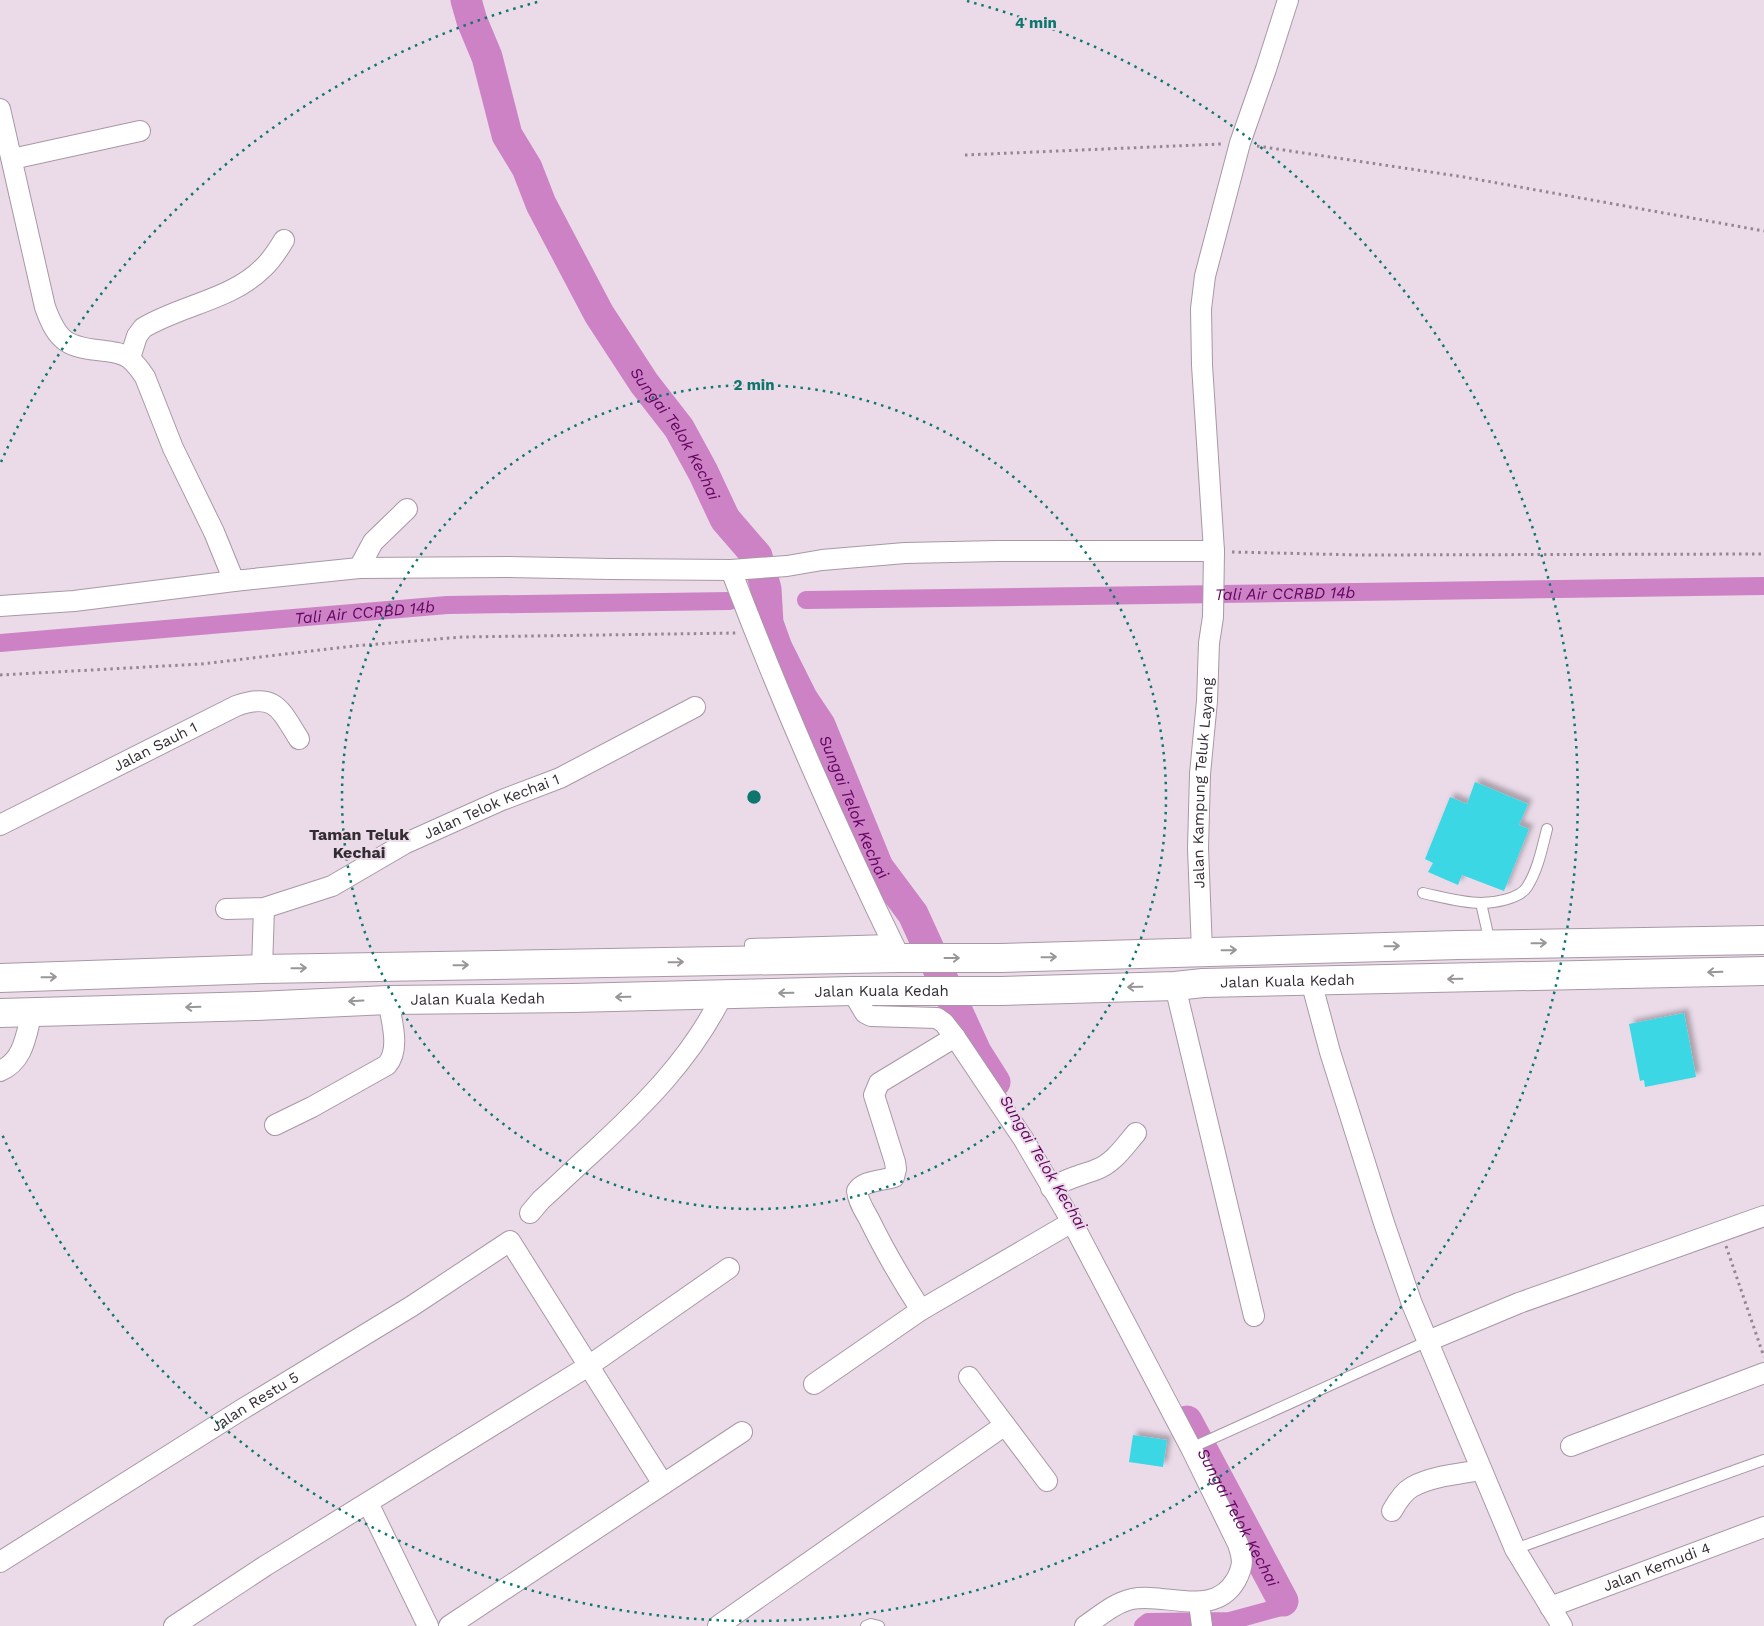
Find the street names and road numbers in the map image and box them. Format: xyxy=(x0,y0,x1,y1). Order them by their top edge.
street label: Jalan Kampung Teluk Layang xyxy=(1189,678,1217,889)
street label: Jalan Sauh 1 xyxy=(110,718,200,775)
street label: Jalan Telok Kechai 1 xyxy=(421,770,562,843)
street label: Jalan Kuala Kedah xyxy=(1220,971,1355,992)
street label: Jalan Kuala Kedah xyxy=(814,982,949,1001)
street label: Jalan Kuala Kedah xyxy=(410,989,545,1009)
street label: Jalan Restu 5 xyxy=(208,1368,302,1436)
street label: Jalan Kemudi 4 xyxy=(1601,1539,1713,1595)

